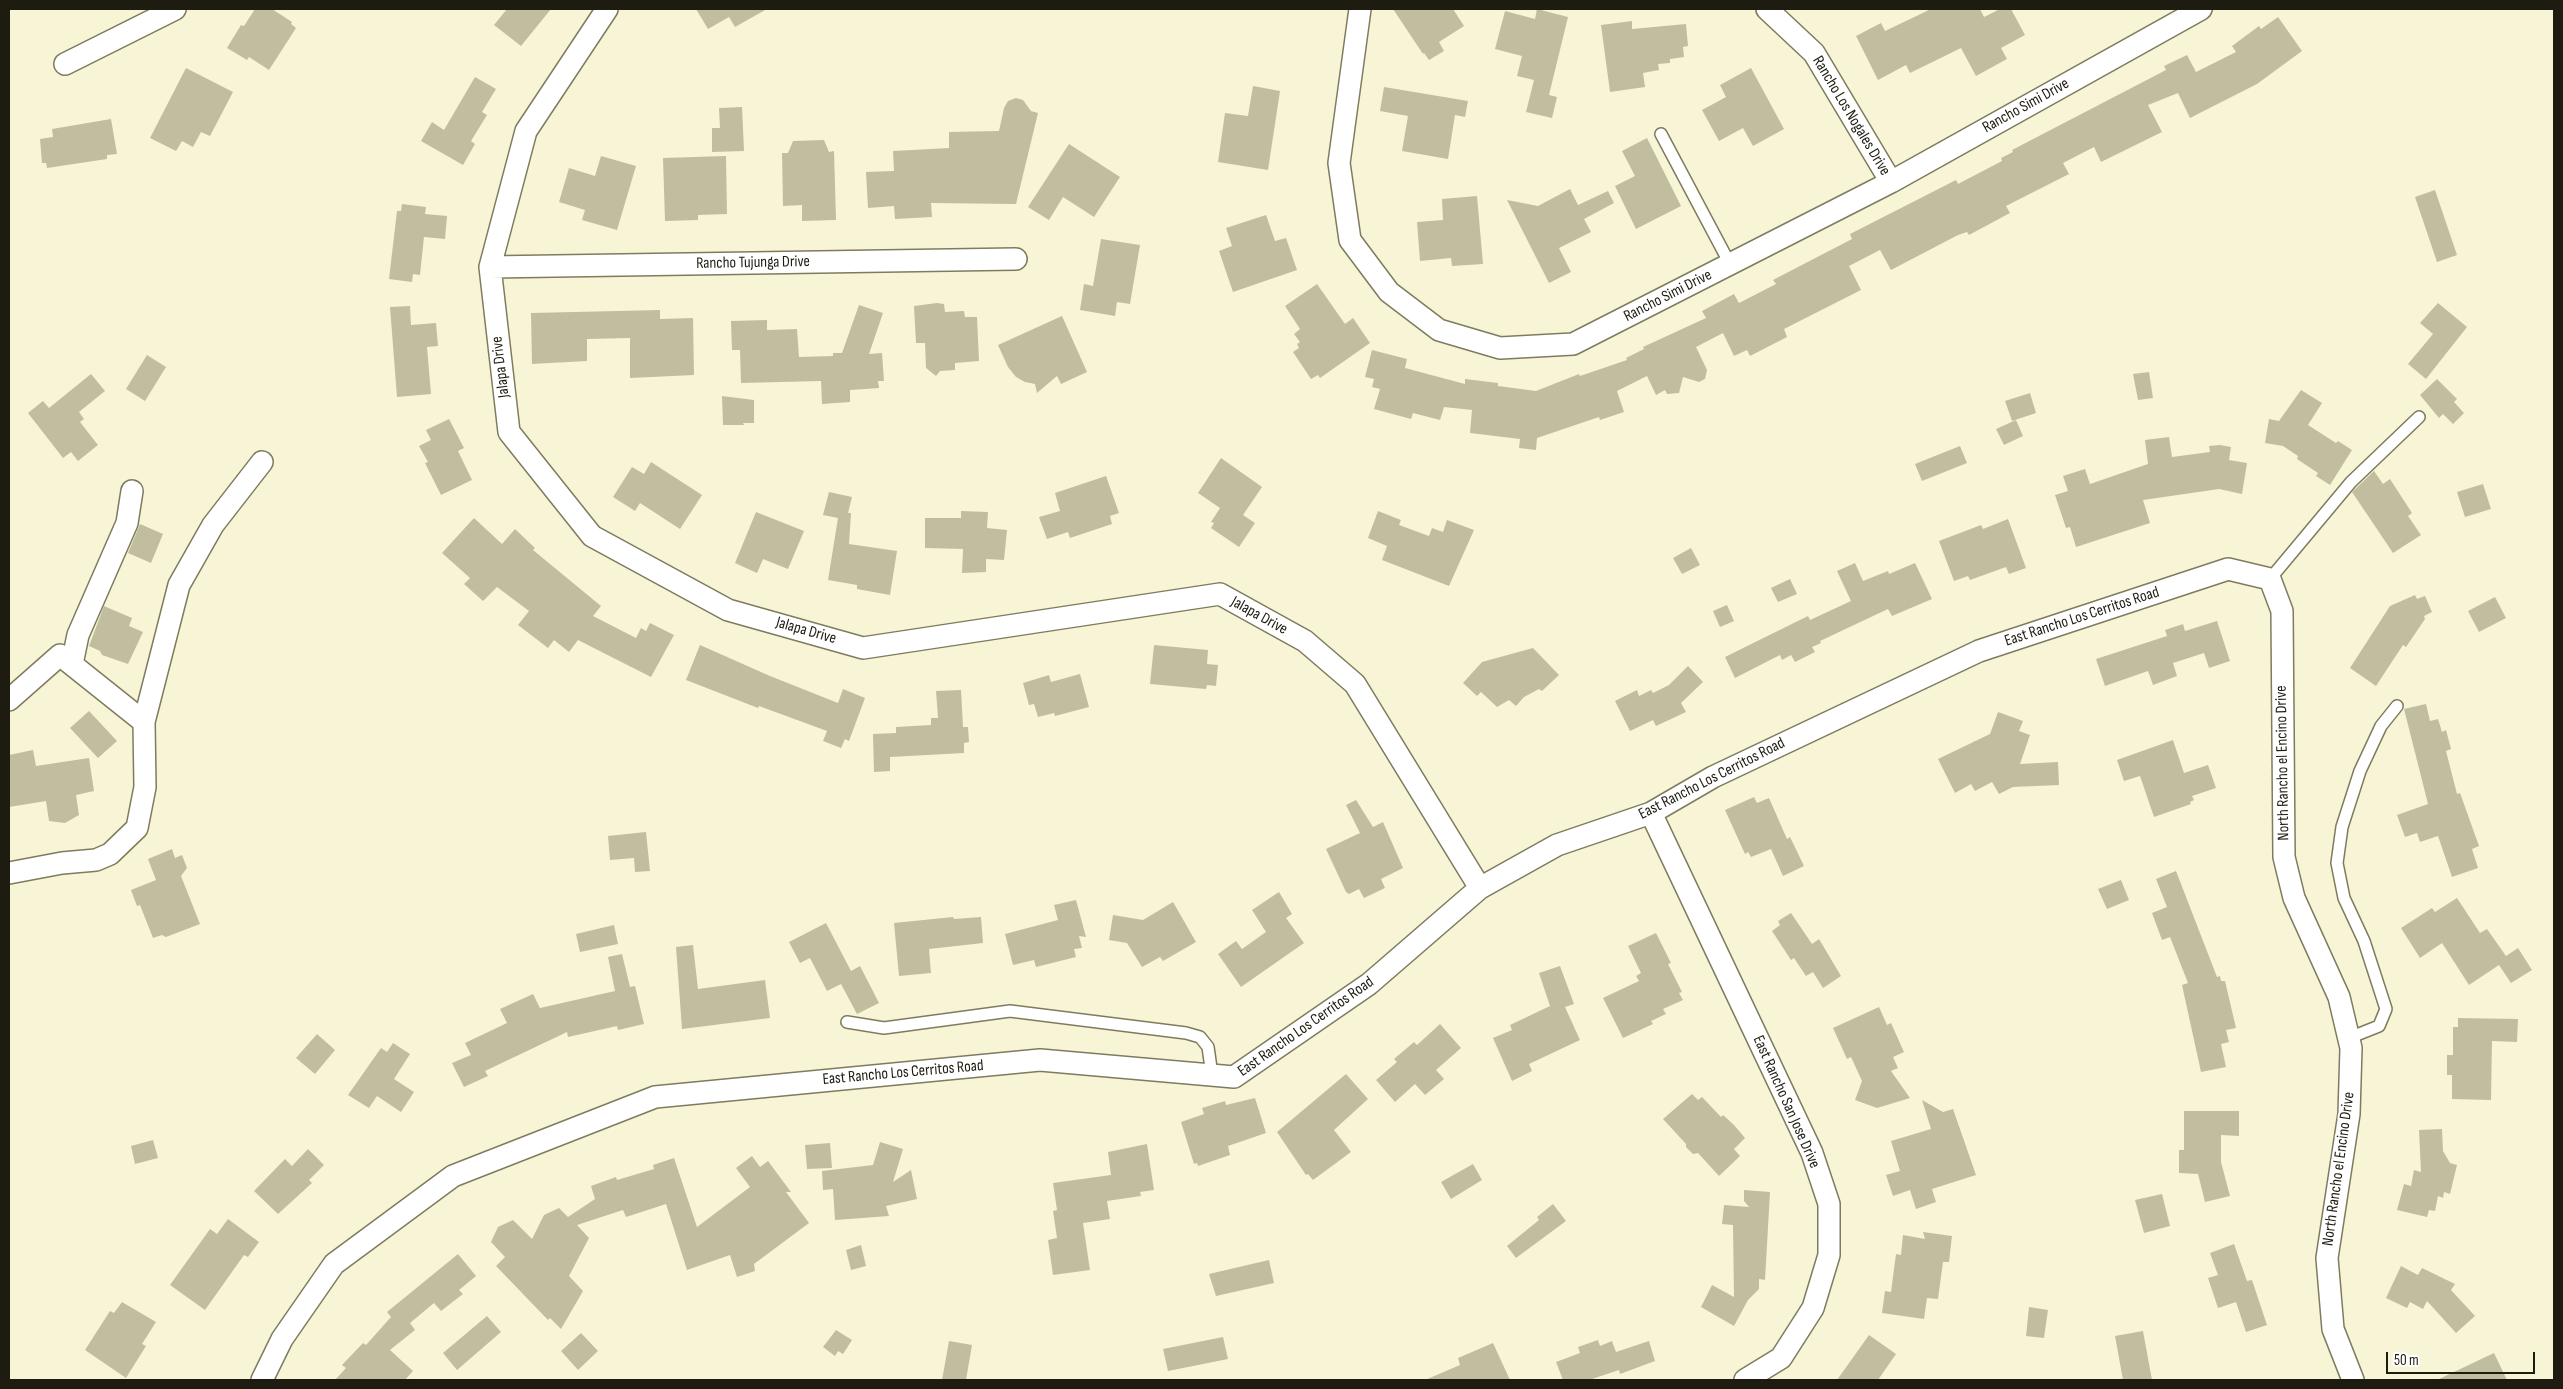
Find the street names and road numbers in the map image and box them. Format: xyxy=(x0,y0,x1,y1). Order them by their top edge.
street label: Rancho Los Nogales Drive xyxy=(1808,53,1894,179)
street label: Rancho Simi Drive xyxy=(1979,74,2073,138)
street label: Rancho Tujunga Drive xyxy=(696,252,810,274)
street label: Rancho Simi Drive xyxy=(1621,266,1715,326)
street label: Jalapa Drive xyxy=(488,335,514,399)
street label: East Rancho Los Cerritos Road xyxy=(2002,583,2162,651)
street label: Jalapa Drive xyxy=(1227,593,1291,639)
street label: Jalapa Drive xyxy=(774,613,838,649)
street label: North Rancho el Encino Drive xyxy=(2272,685,2294,841)
street label: East Rancho Los Cerritos Road xyxy=(1636,734,1788,824)
street label: East Rancho Los Cerritos Road xyxy=(1234,973,1378,1081)
street label: East Rancho San Jose Drive xyxy=(1748,1033,1824,1171)
street label: East Rancho Los Cerritos Road xyxy=(822,1056,984,1090)
street label: North Rancho el Encino Drive xyxy=(2319,1091,2359,1247)

